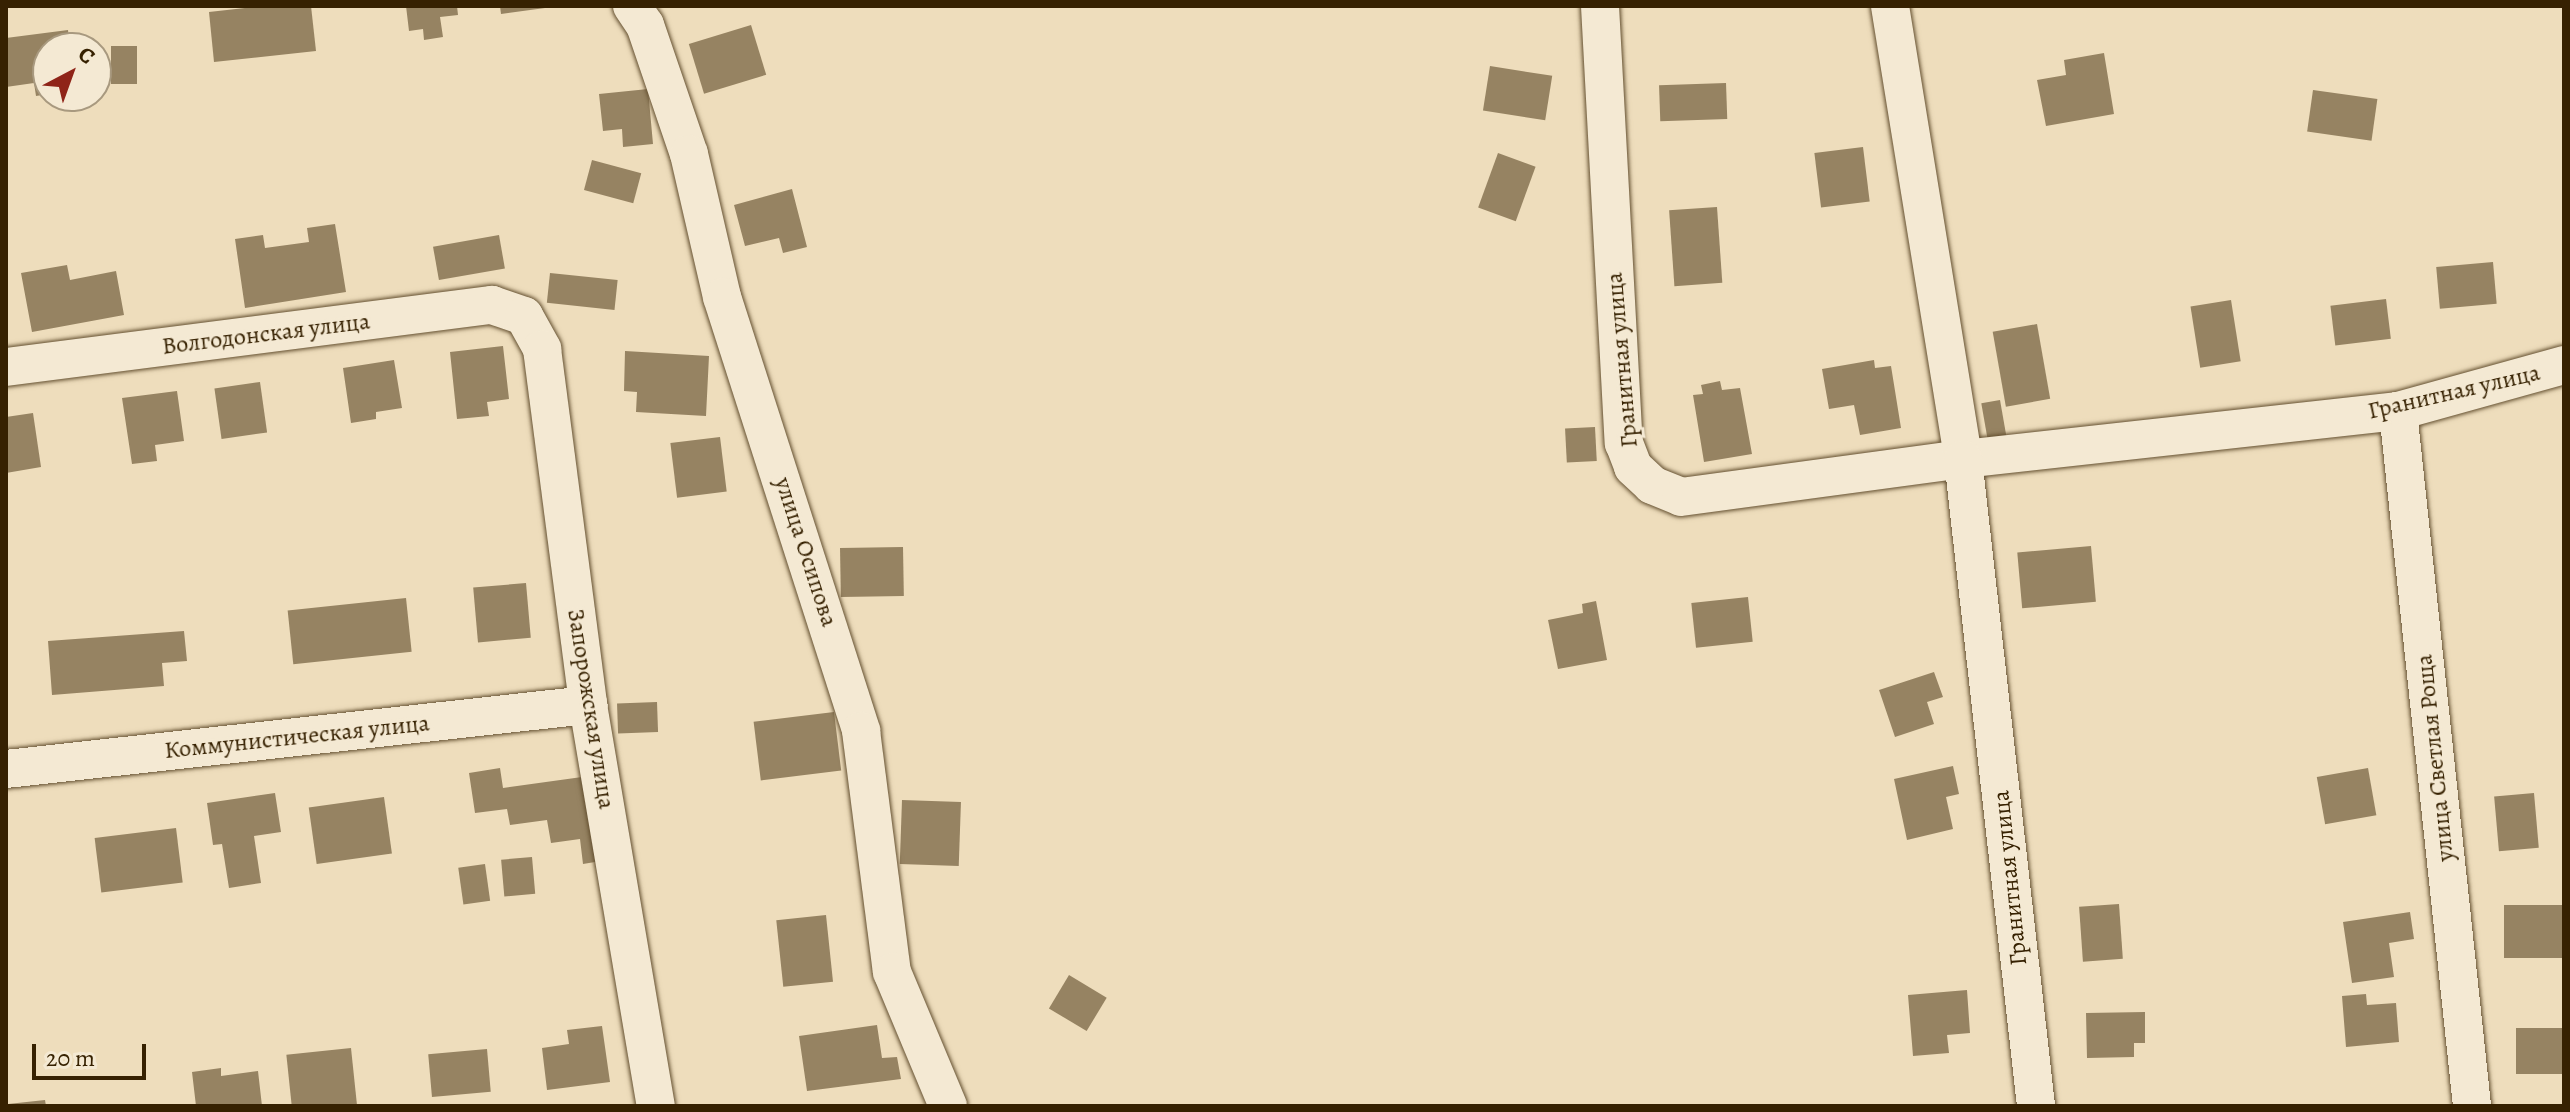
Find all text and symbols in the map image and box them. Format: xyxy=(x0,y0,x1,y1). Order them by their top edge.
north arrow xyxy=(32,32,112,112)
text: С xyxy=(71,40,101,71)
street label: Гранитная улица xyxy=(1600,271,1644,449)
street label: Волгодонская улица xyxy=(160,307,372,361)
street label: Гранитная улица xyxy=(2365,358,2543,426)
street label: улица Осипова xyxy=(768,474,844,630)
street label: Запорожская улица xyxy=(561,607,621,811)
street label: улица Светлая Роща xyxy=(2410,653,2460,863)
street label: Коммунистическая улица xyxy=(163,709,431,765)
street label: Гранитная улица xyxy=(1986,789,2034,967)
scale bar xyxy=(36,1028,150,1078)
text: 20 m xyxy=(46,1042,95,1074)

